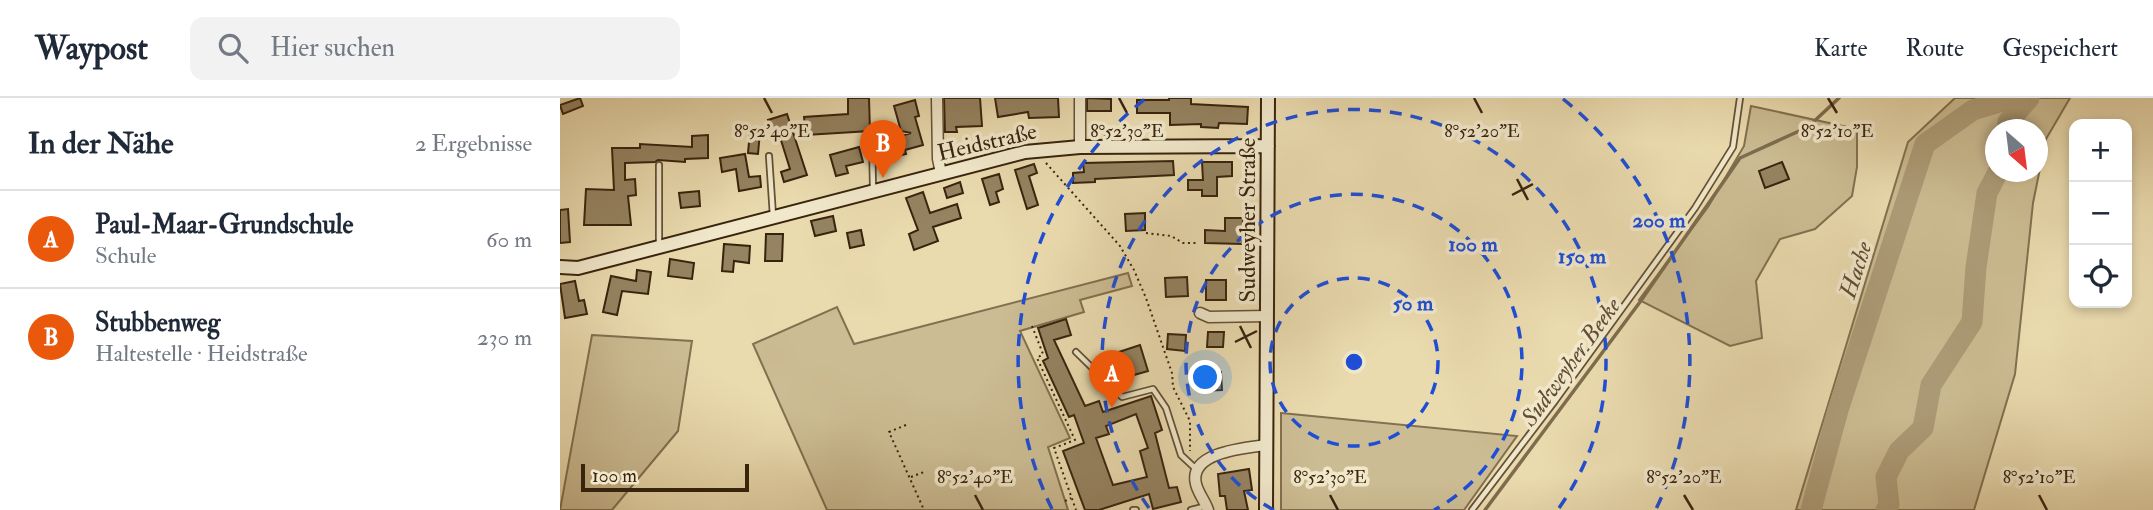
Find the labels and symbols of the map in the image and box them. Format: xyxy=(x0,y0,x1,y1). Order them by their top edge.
street label: Heidstraße xyxy=(935,116,1040,167)
north arrow xyxy=(1985,119,2048,182)
text: 8°52'40"E xyxy=(734,120,810,143)
pin: B xyxy=(860,120,906,178)
text: 8°52'30"E xyxy=(1090,120,1164,143)
text: 8°52'20"E xyxy=(1444,120,1520,143)
text: 8°52'10"E xyxy=(1801,120,1873,143)
street label: Sudweyher Straße xyxy=(1233,137,1262,302)
text: 200 m xyxy=(1633,207,1686,234)
text: 100 m xyxy=(1448,231,1499,258)
water label: Hache xyxy=(1832,237,1880,303)
text: 150 m xyxy=(1558,243,1607,270)
text: 50 m xyxy=(1393,290,1434,317)
water label: Sudweyher Beeke xyxy=(1513,291,1629,433)
pin: A xyxy=(1089,350,1135,408)
centre of rings xyxy=(1342,350,1366,374)
your location xyxy=(1188,360,1222,394)
scale bar xyxy=(581,461,749,493)
text: 8°52'40"E xyxy=(937,466,1013,489)
text: 8°52'30"E xyxy=(1293,466,1367,489)
text: 8°52'20"E xyxy=(1646,466,1722,489)
text: 8°52'10"E xyxy=(2003,466,2075,489)

